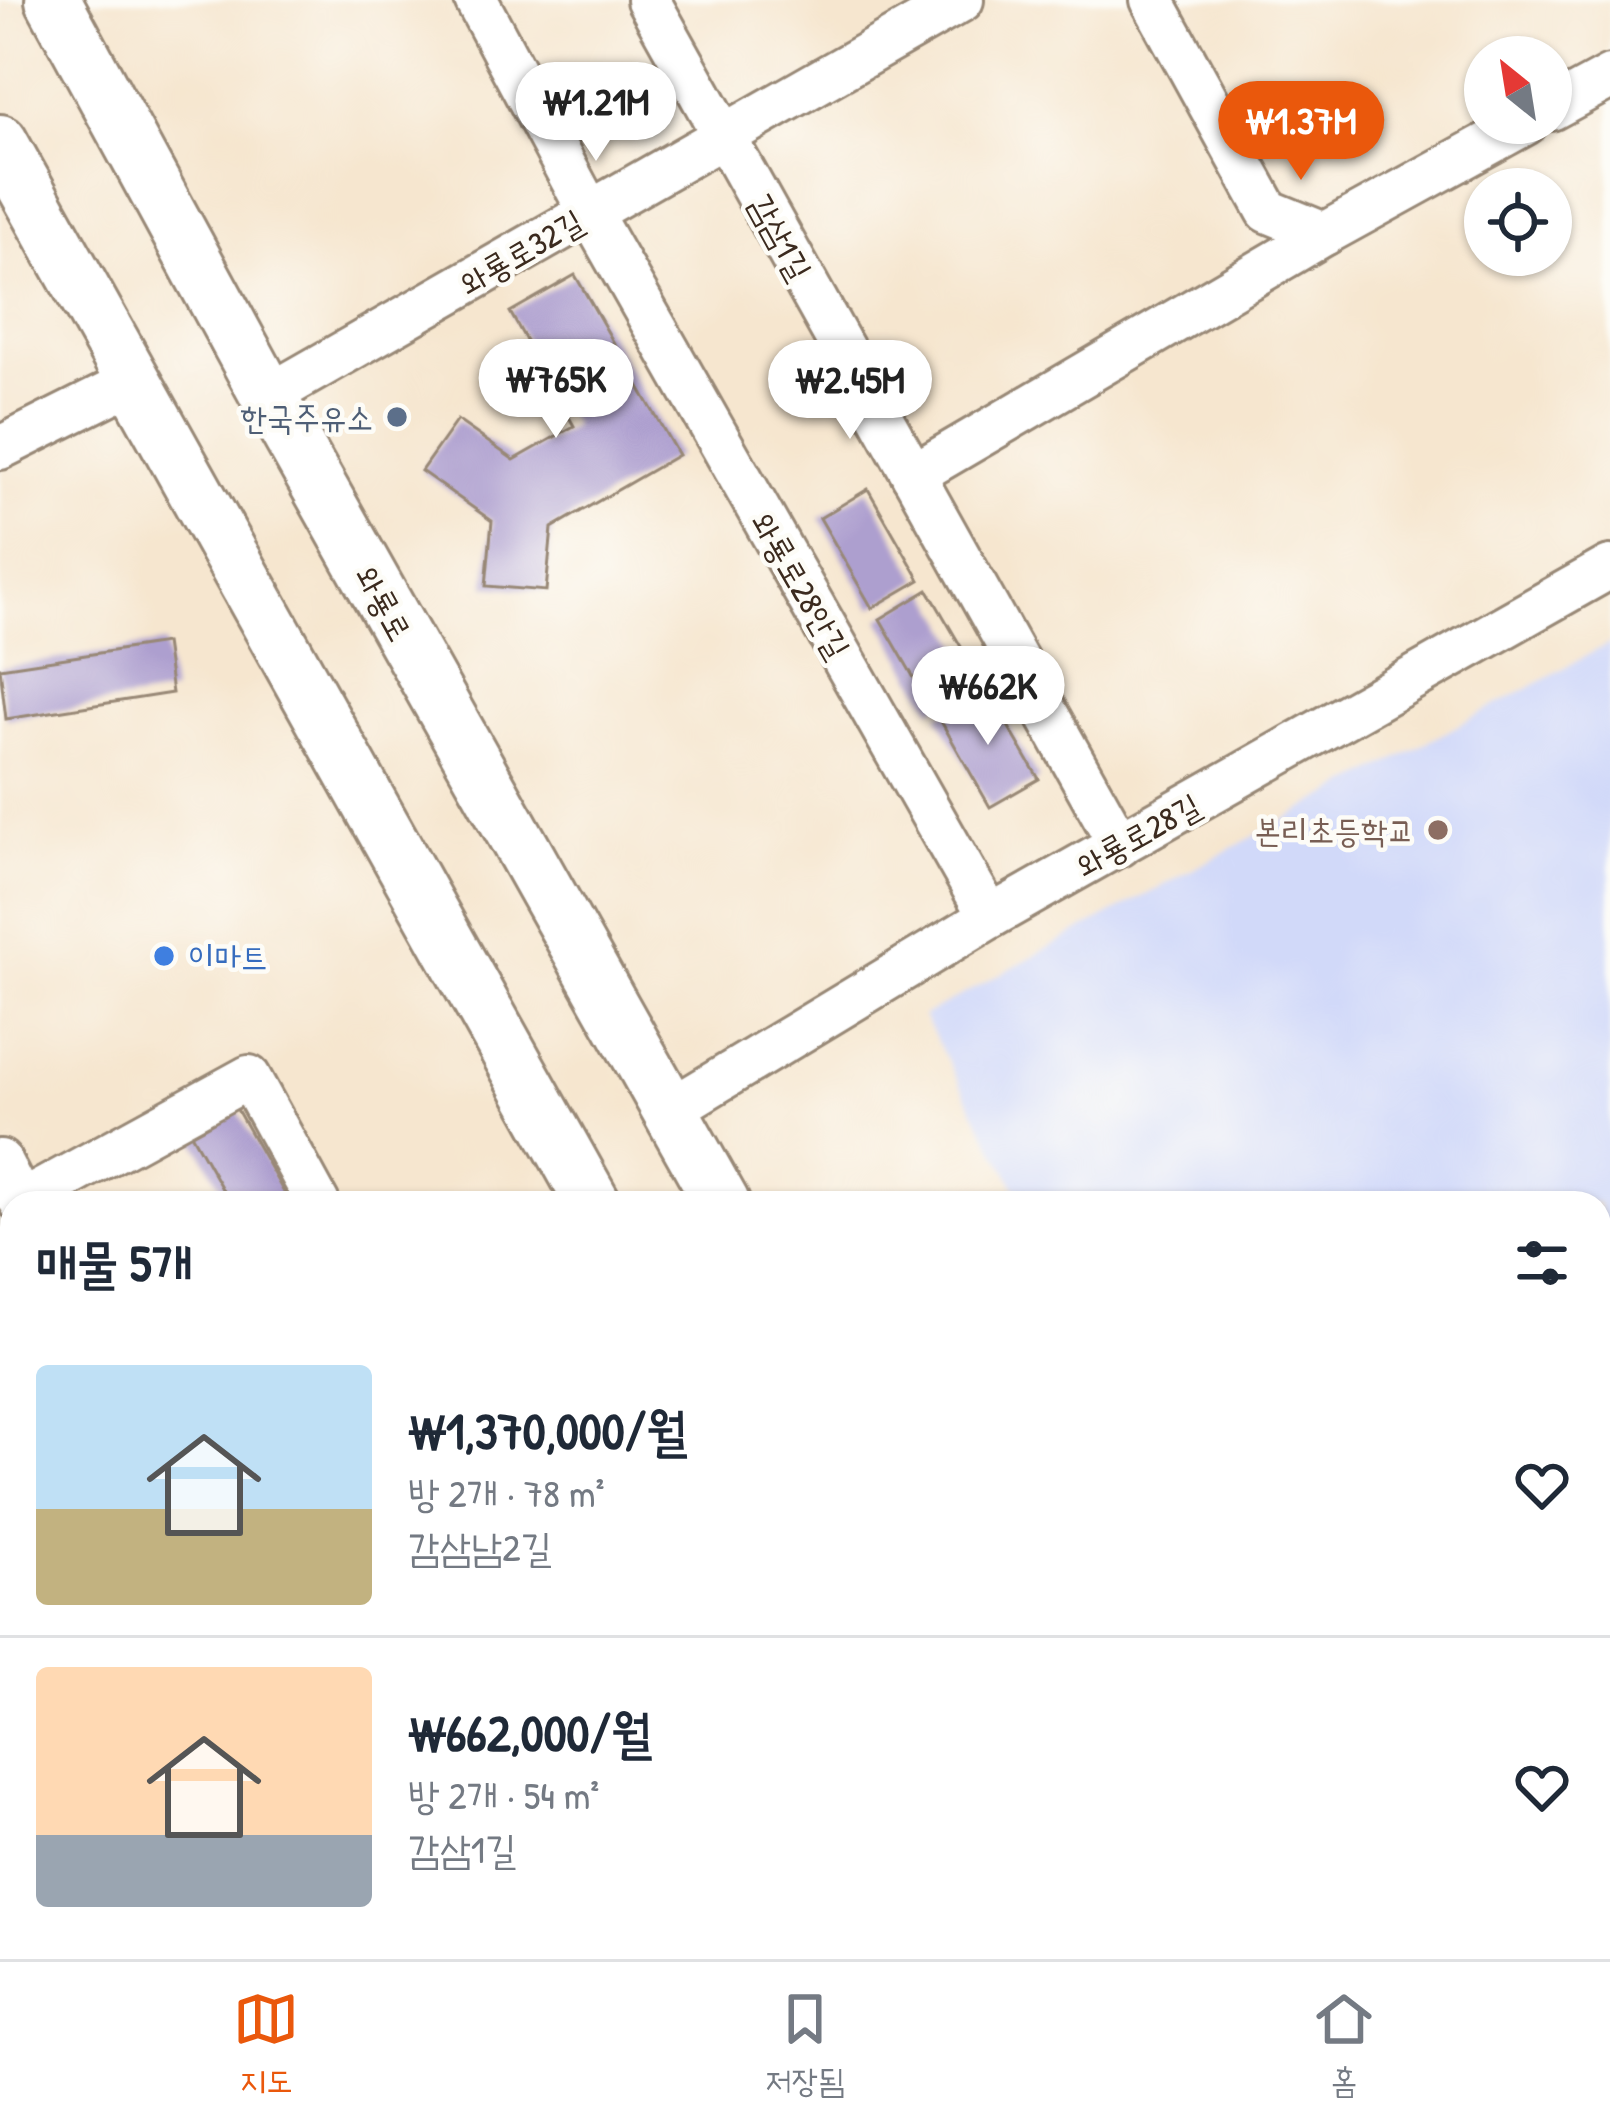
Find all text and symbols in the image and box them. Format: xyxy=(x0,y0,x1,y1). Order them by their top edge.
north arrow xyxy=(1464,36,1572,144)
map controls xyxy=(1464,36,1572,276)
pin: ₩1.21M xyxy=(498,62,694,164)
text: ₩1.21M xyxy=(542,74,650,127)
pin: ₩1.37M xyxy=(1203,81,1399,183)
text: ₩1.37M xyxy=(1245,93,1357,146)
button: locate xyxy=(1464,168,1572,276)
street label: 감삼1길 xyxy=(740,186,822,288)
street label: 와룡로32길 xyxy=(451,199,591,305)
pin: ₩765K xyxy=(472,339,640,441)
pin: ₩2.45M xyxy=(752,340,948,442)
text: ₩765K xyxy=(506,351,606,404)
text: ₩2.45M xyxy=(795,352,905,405)
place label: 한국주유소 xyxy=(240,395,373,439)
marker: 한국주유소 xyxy=(384,404,410,430)
street label: 와룡로28안길 xyxy=(741,504,861,666)
street label: 와룡로 xyxy=(345,557,423,649)
pin: ₩662K xyxy=(904,646,1072,748)
text: ₩662K xyxy=(939,658,1037,711)
street label: 와룡로28길 xyxy=(1068,783,1208,887)
place label: 본리초등학교 xyxy=(1255,808,1414,852)
marker: 본리초등학교 xyxy=(1425,817,1451,843)
place label: 이마트 xyxy=(188,934,268,978)
marker: 이마트 xyxy=(151,943,177,969)
text: 매물 5개 xyxy=(36,1228,192,1297)
icon: filters xyxy=(1509,1230,1575,1296)
text: ₩1,370,000/월 xyxy=(408,1396,687,1465)
icon: home xyxy=(132,1413,276,1557)
icon: heart xyxy=(1509,1452,1575,1518)
text: 방 2개 · 78 m² xyxy=(408,1466,604,1519)
text: 감삼남2길 xyxy=(408,1520,552,1573)
text: ₩662,000/월 xyxy=(408,1698,652,1767)
icon: home xyxy=(132,1715,276,1859)
icon: heart xyxy=(1509,1754,1575,1820)
text: 방 2개 · 54 m² xyxy=(408,1768,599,1821)
text: 감삼1길 xyxy=(408,1822,516,1875)
tab: 지도 xyxy=(233,1986,299,2103)
tab: 저장됨 xyxy=(765,1986,845,2103)
tab: 홈 xyxy=(1311,1986,1377,2103)

